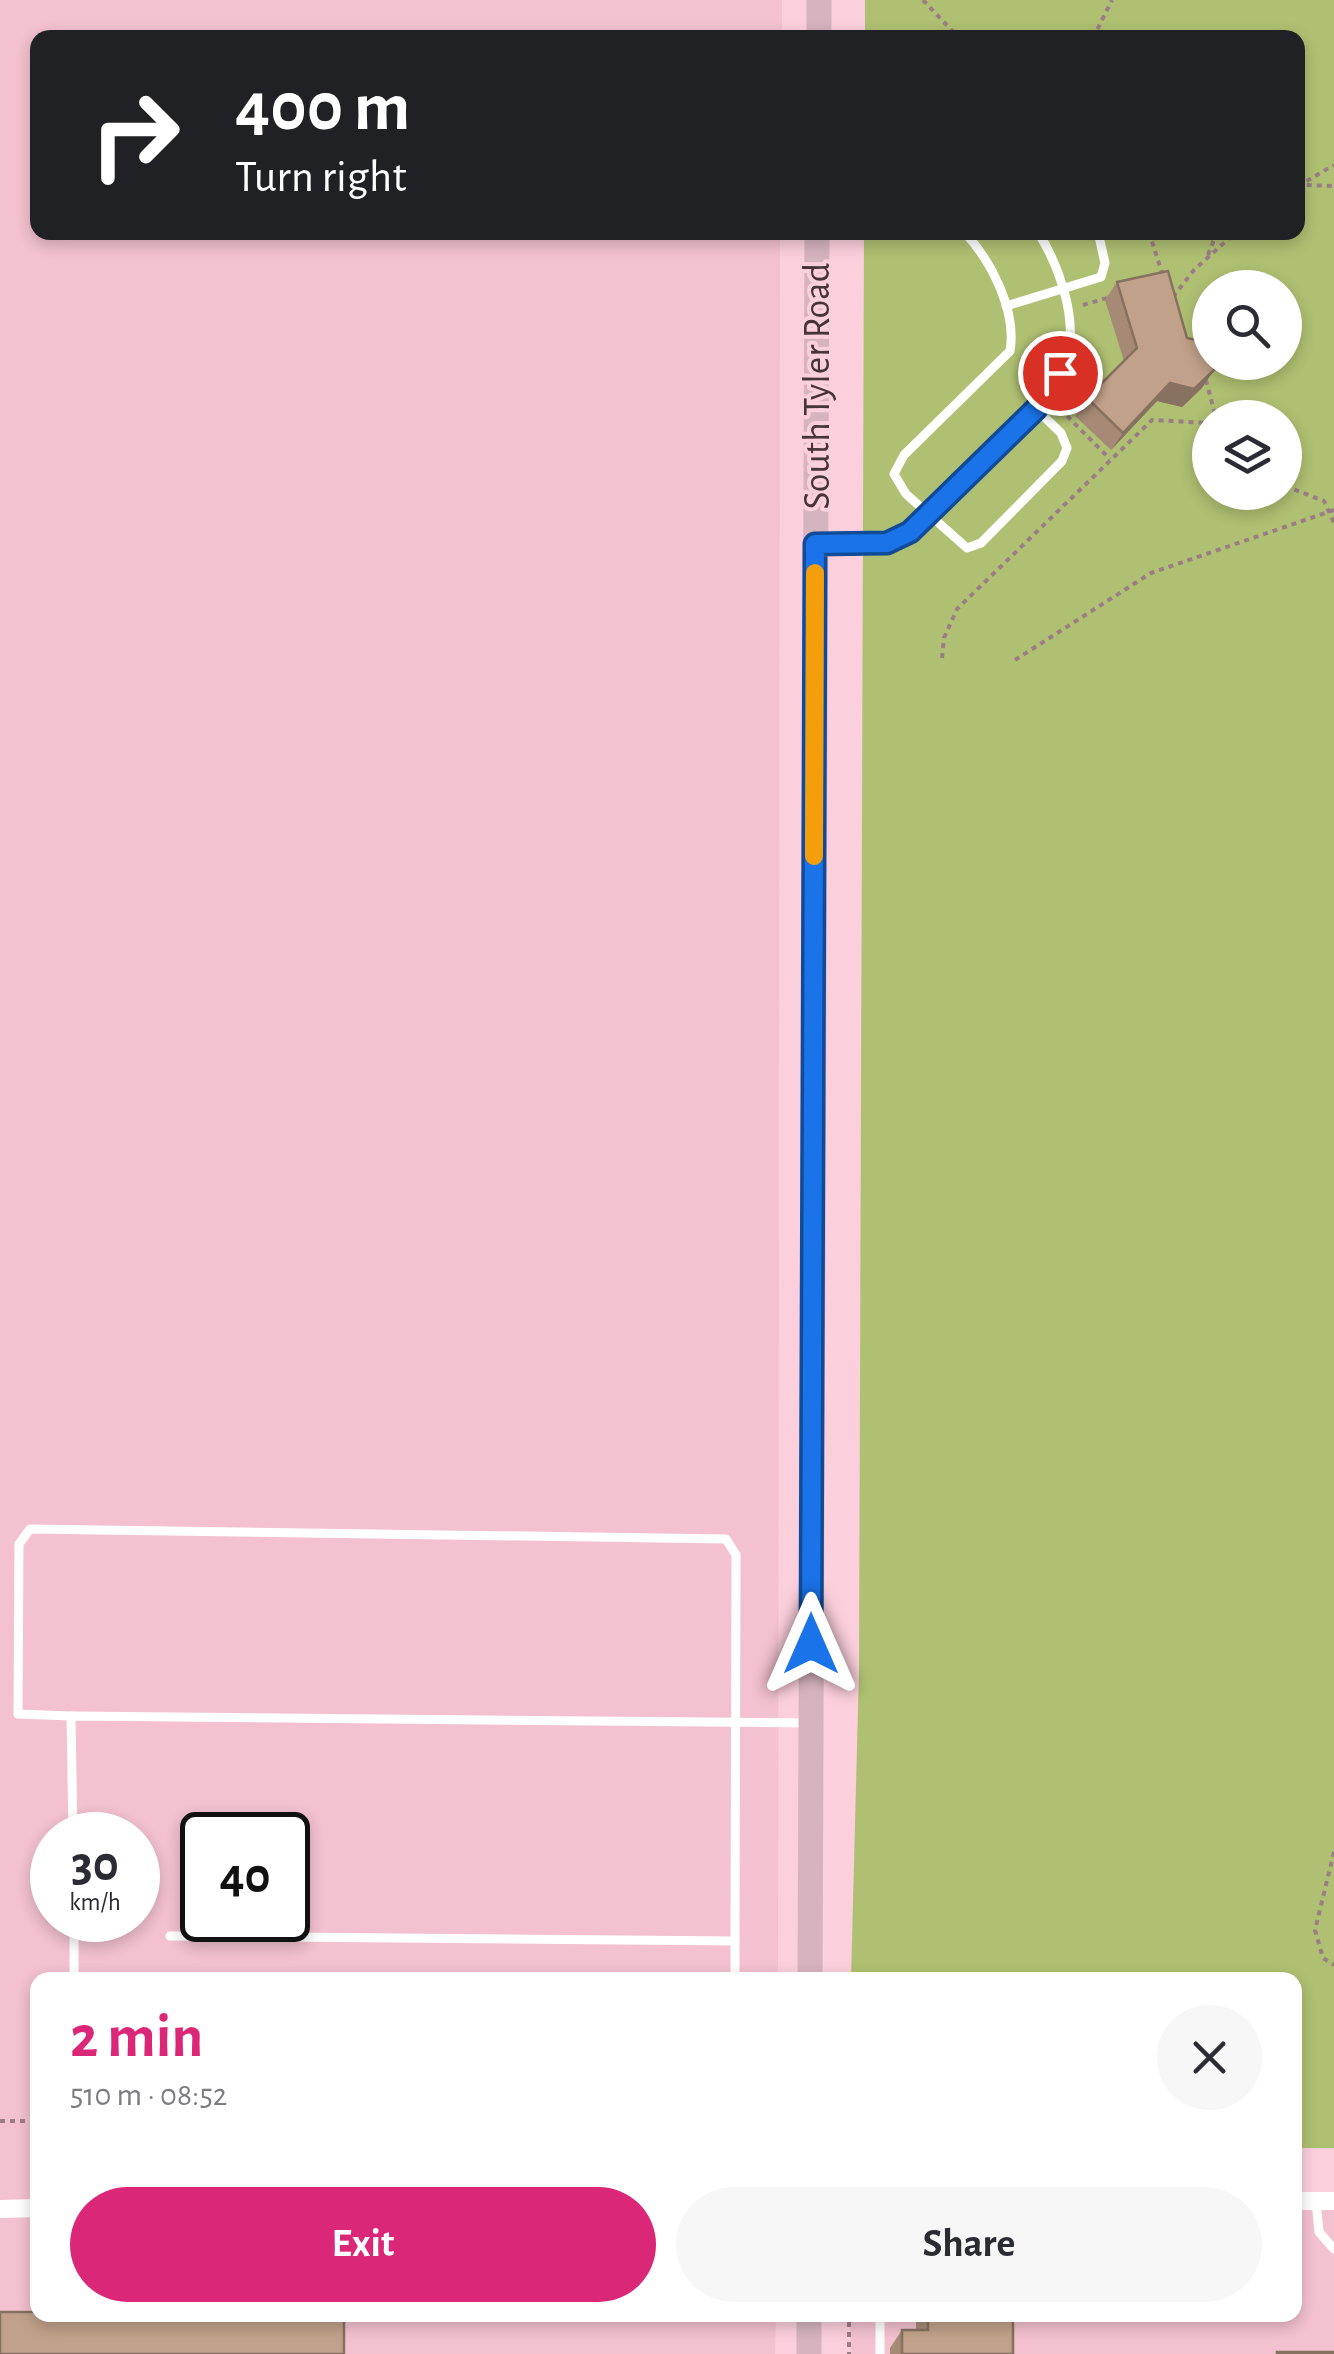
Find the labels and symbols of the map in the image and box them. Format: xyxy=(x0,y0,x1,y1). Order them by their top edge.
street label: South Tyler Road xyxy=(799,263,837,509)
pin xyxy=(1018,331,1103,416)
position arrow xyxy=(759,1592,863,1696)
speed limit sign: 40 xyxy=(180,1812,310,1942)

